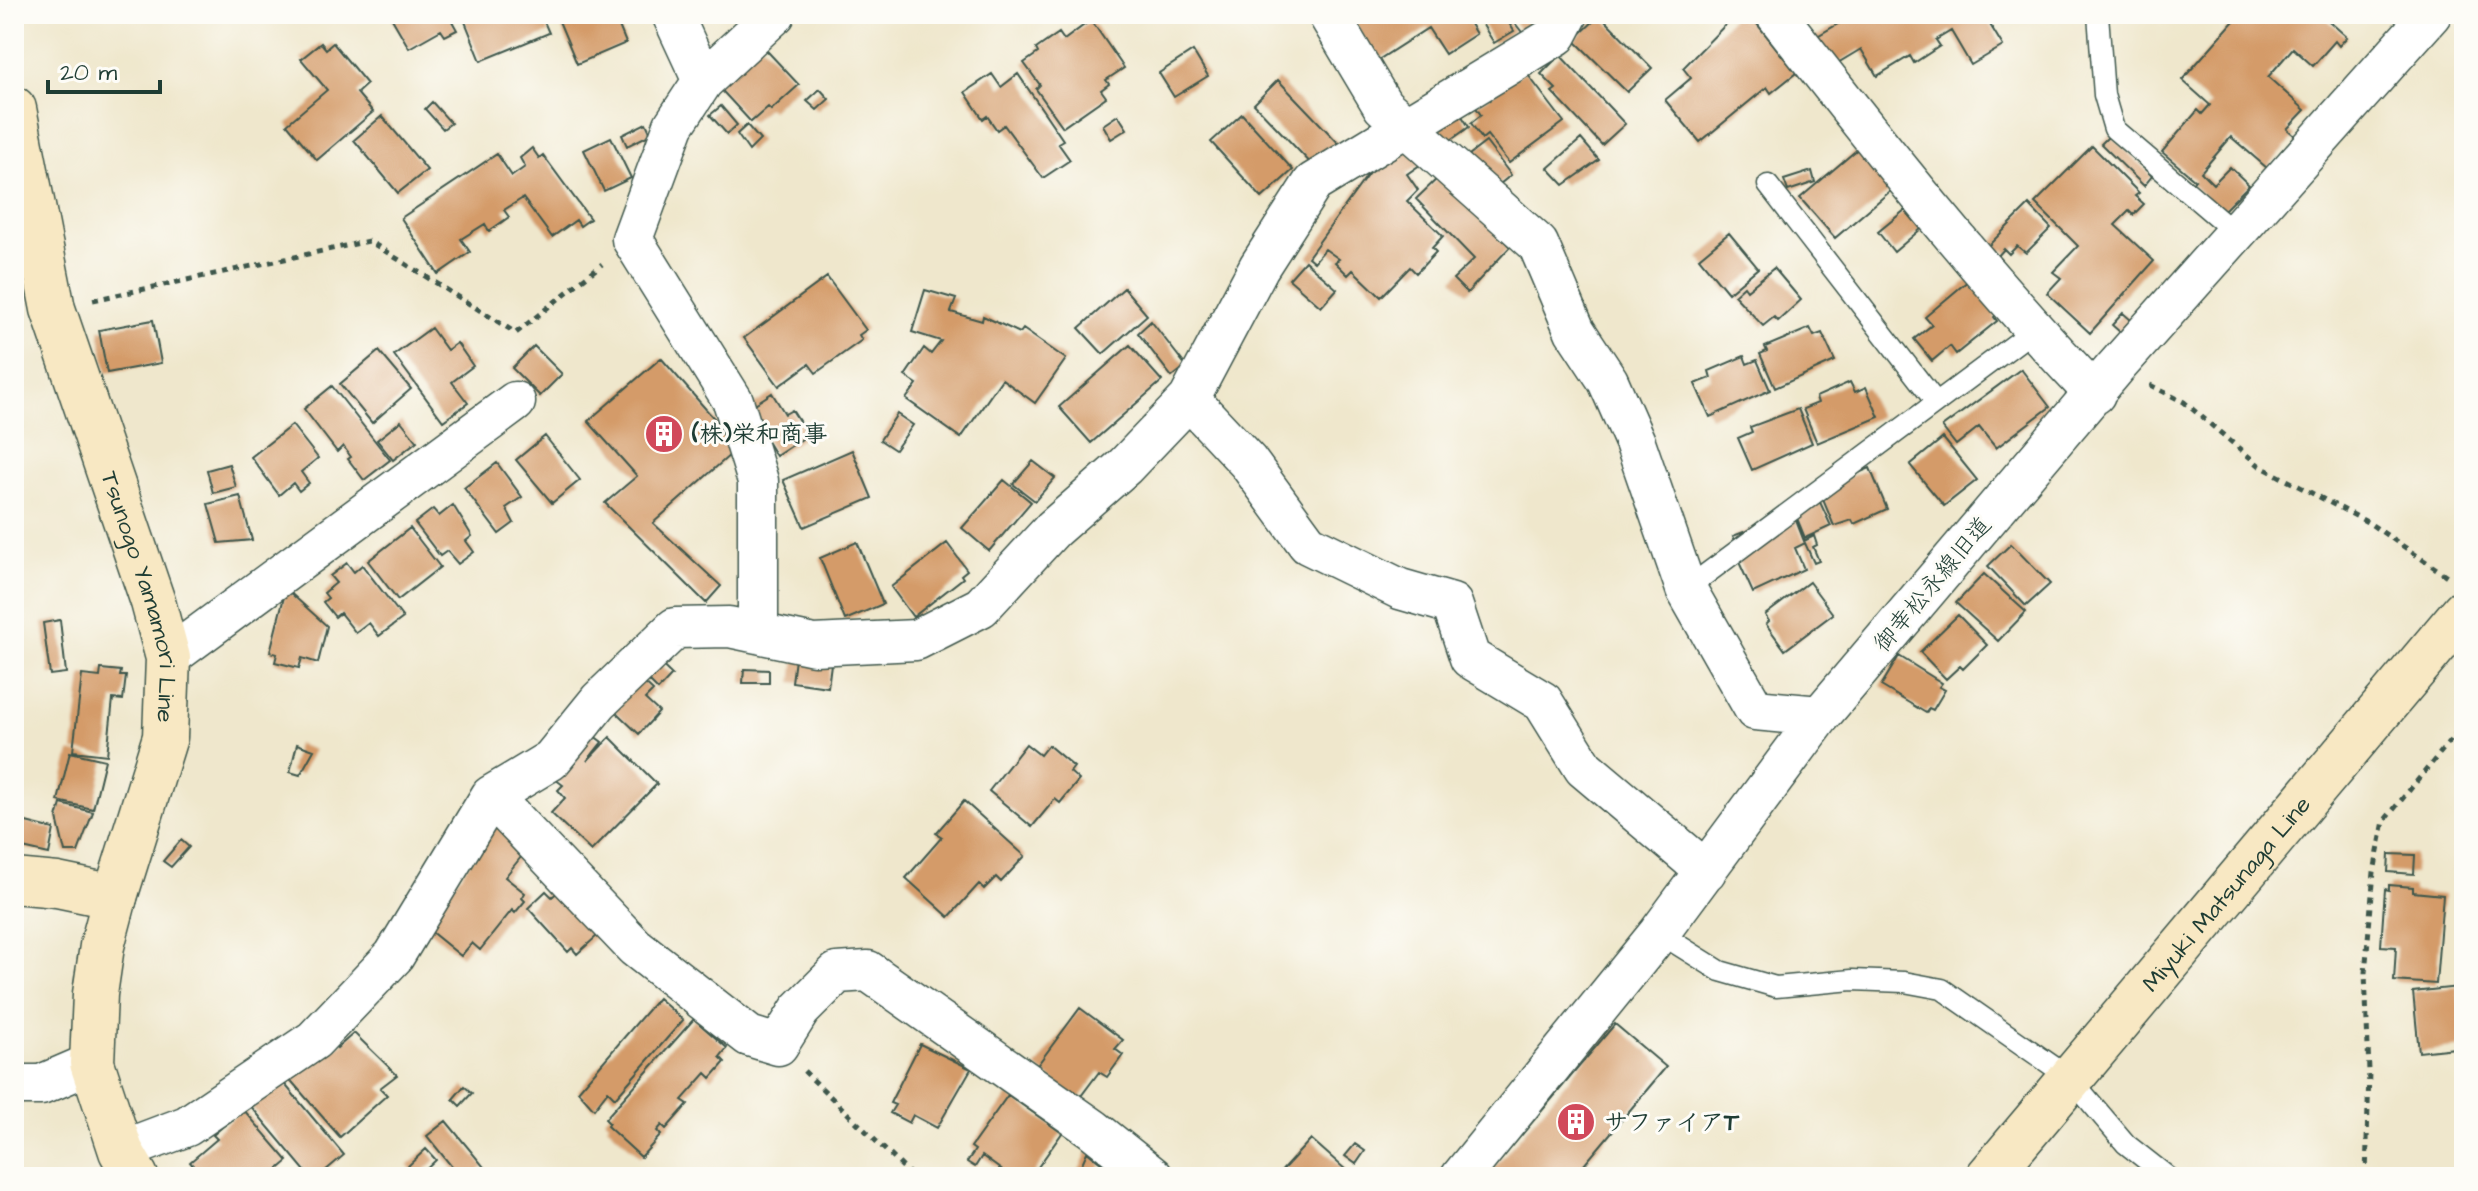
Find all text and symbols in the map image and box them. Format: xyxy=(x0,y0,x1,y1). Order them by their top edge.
scale bar xyxy=(48,44,160,94)
text: 20 m xyxy=(60,56,117,90)
building icon: (株)栄和商事 xyxy=(643,413,685,455)
place label: (株)栄和商事 xyxy=(691,418,828,452)
street label: Tsunogo Yamamori Line xyxy=(92,467,185,723)
street label: 御幸松永線旧道 xyxy=(1866,509,2000,660)
street label: Miyuki Matsunaga Line xyxy=(2135,789,2319,1000)
building icon: サファイアT xyxy=(1555,1101,1597,1143)
place label: サファイアT xyxy=(1604,1106,1740,1140)

